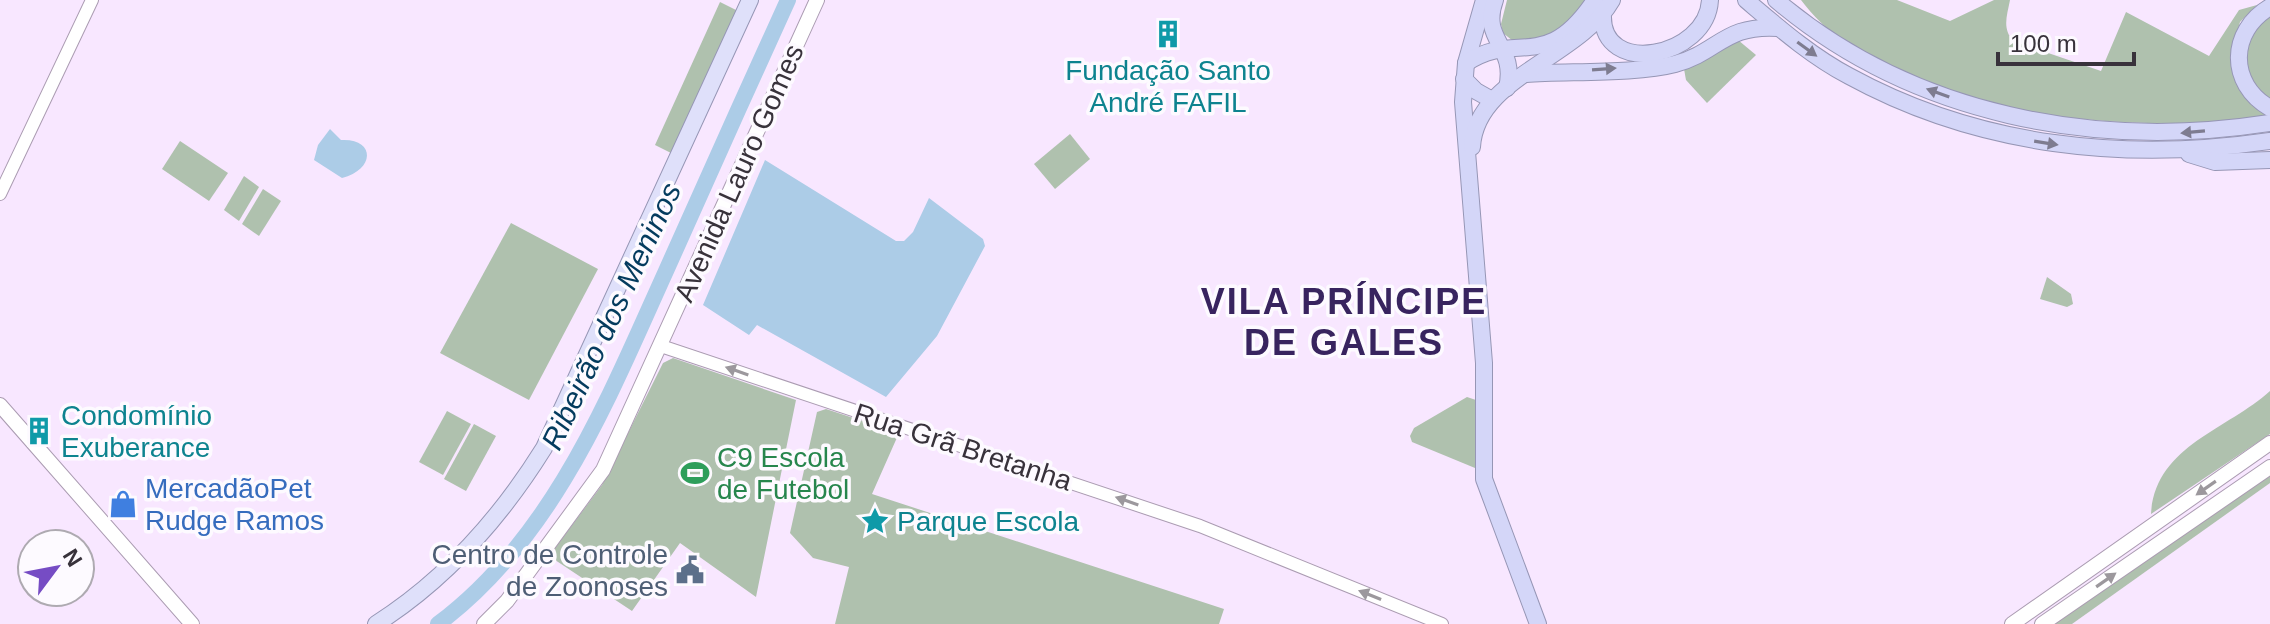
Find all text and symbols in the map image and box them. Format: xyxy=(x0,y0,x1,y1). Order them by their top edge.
scale bar xyxy=(1998,16,2134,66)
building icon: Fundação Santo André FAFIL xyxy=(1153,19,1183,49)
text: 100 m xyxy=(2010,30,2077,57)
street label: Avenida Lauro Gomes xyxy=(668,40,810,306)
one-way arrow xyxy=(1797,40,1817,56)
place label: Fundação Santo André FAFIL xyxy=(1065,55,1271,118)
one-way arrow xyxy=(1592,62,1617,75)
one-way arrow xyxy=(1925,87,1949,99)
one-way arrow xyxy=(2180,125,2205,138)
one-way arrow xyxy=(2034,137,2059,150)
water label: Ribeirão dos Meninos xyxy=(535,178,687,454)
district label: VILA PRÍNCIPE DE GALES xyxy=(1201,281,1487,363)
one-way arrow xyxy=(724,365,748,377)
street label: Rua Grã Bretanha xyxy=(850,397,1076,497)
place label: Condomínio Exuberance xyxy=(61,400,212,463)
building icon: Condomínio Exuberance xyxy=(24,416,54,446)
place label: C9 Escola de Futebol xyxy=(717,442,849,505)
sports icon: C9 Escola de Futebol xyxy=(680,458,710,488)
place label: MercadãoPet Rudge Ramos xyxy=(145,473,324,536)
one-way arrow xyxy=(2196,480,2217,495)
shop icon: MercadãoPet Rudge Ramos xyxy=(108,489,138,519)
one-way arrow xyxy=(1115,495,1139,507)
place icon: Parque Escola xyxy=(860,506,890,536)
place label: Parque Escola xyxy=(897,506,1080,537)
north arrow xyxy=(16,528,96,608)
place label: Centro de Controle de Zoonoses xyxy=(431,539,668,602)
text: N xyxy=(58,544,87,571)
public building icon: Centro de Controle de Zoonoses xyxy=(675,555,705,585)
one-way arrow xyxy=(2096,573,2117,588)
one-way arrow xyxy=(1358,588,1381,601)

